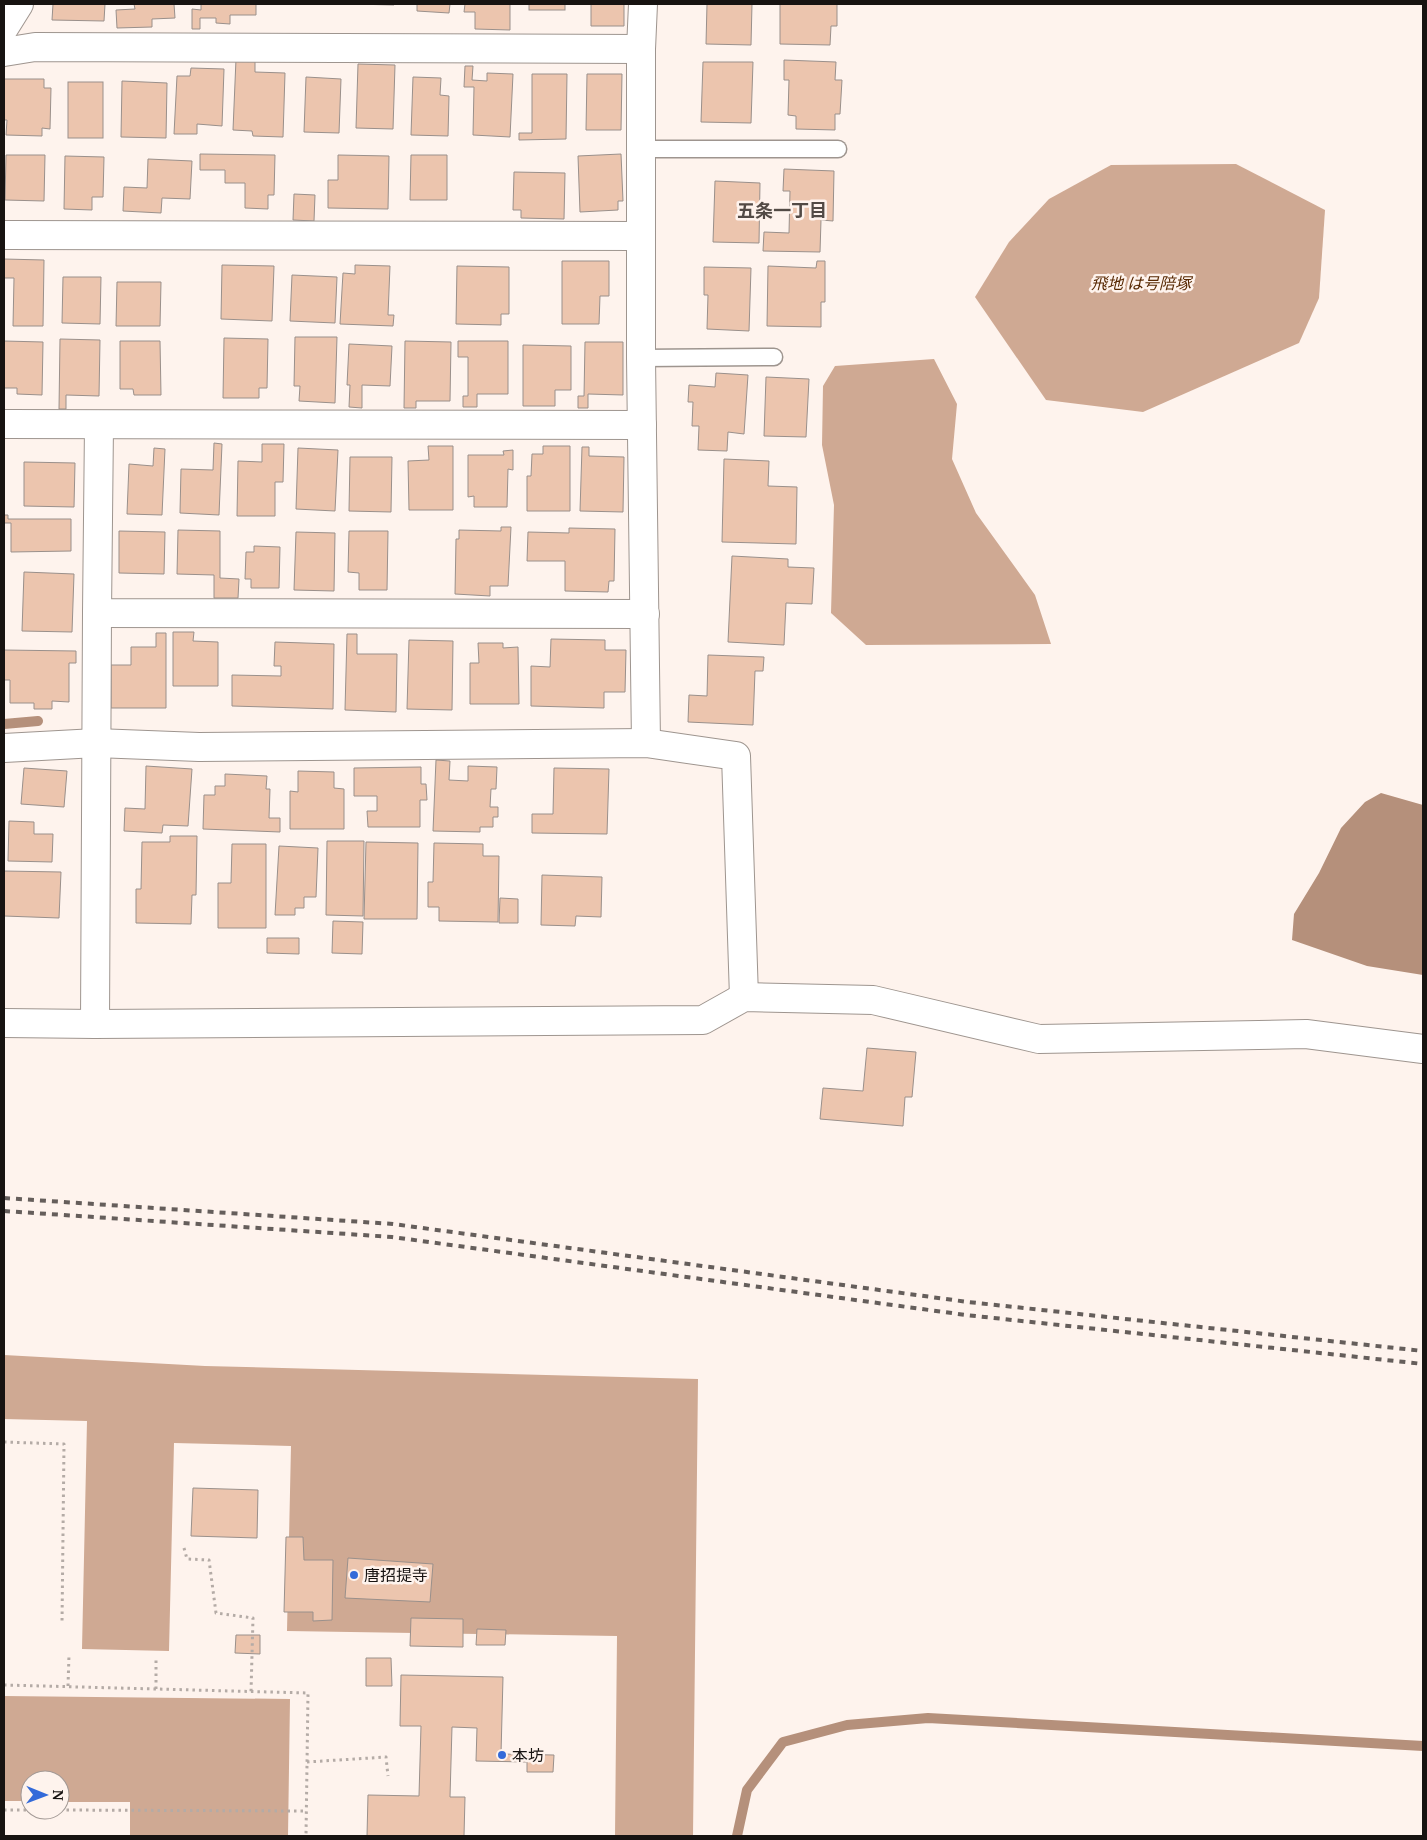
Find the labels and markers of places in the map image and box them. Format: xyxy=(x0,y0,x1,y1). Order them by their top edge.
place label: 唐招提寺 xyxy=(364,1564,428,1586)
marker: 唐招提寺 xyxy=(348,1569,360,1581)
place label: 本坊 xyxy=(512,1744,544,1766)
marker: 本坊 xyxy=(496,1749,508,1761)

